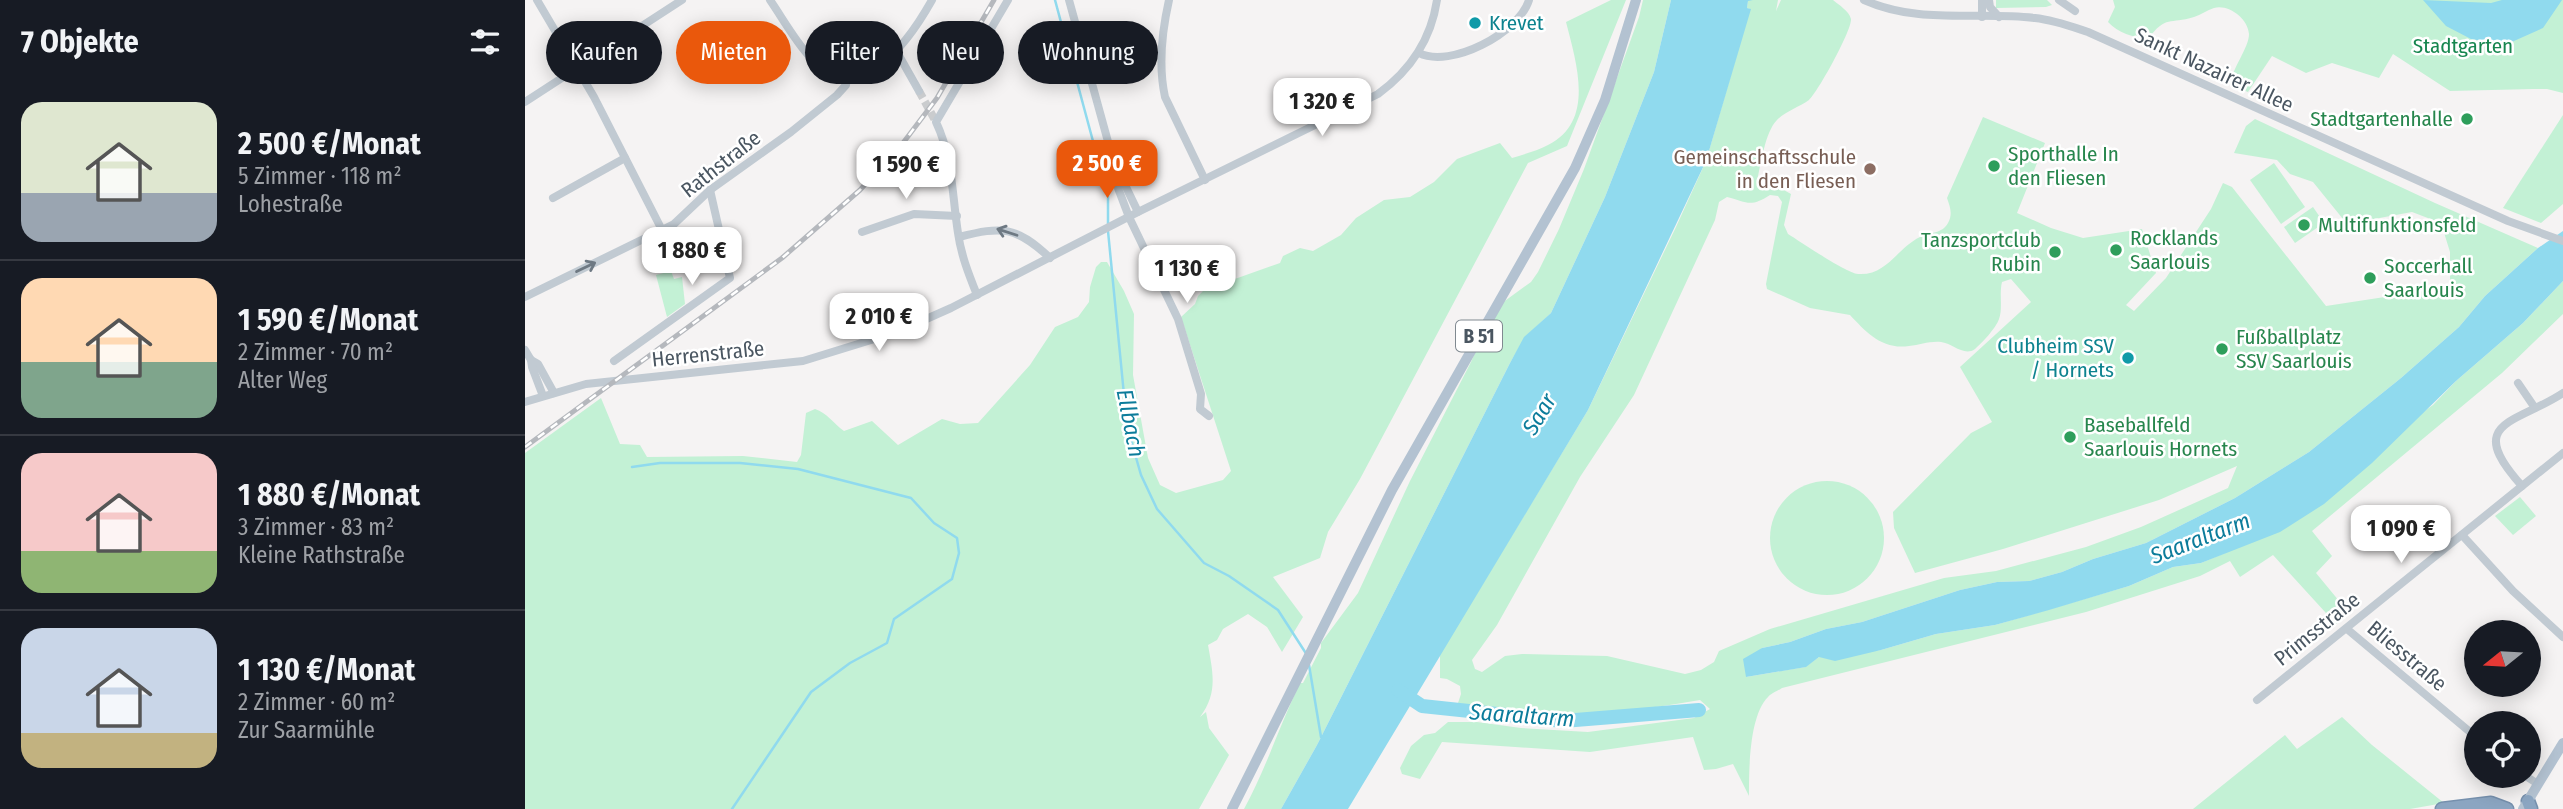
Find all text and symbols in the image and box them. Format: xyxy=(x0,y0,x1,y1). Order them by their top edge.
place label: Krevet xyxy=(1489,10,1544,36)
marker: Krevet xyxy=(1467,15,1483,31)
chip: Kaufen xyxy=(546,21,662,84)
chip: Mieten xyxy=(676,21,791,84)
chip: Filter xyxy=(805,21,903,84)
chip: Neu xyxy=(917,21,1004,84)
chip: Wohnung xyxy=(1018,21,1158,84)
street label: Sankt Nazairer Allee xyxy=(2130,22,2298,118)
icon: filters xyxy=(466,23,504,61)
text: 7 Objekte xyxy=(21,24,139,60)
park label: Stadtgarten xyxy=(2413,33,2513,59)
pin: 1 320 € xyxy=(1257,78,1387,138)
text: 1 320 € xyxy=(1289,87,1355,115)
place label: Stadtgartenhalle xyxy=(2310,106,2453,132)
marker: Stadtgartenhalle xyxy=(2459,111,2475,127)
street label: Rathstraße xyxy=(676,125,766,203)
text: 2 500 €/Monat xyxy=(238,126,421,162)
icon: home xyxy=(77,130,161,214)
pin: 2 500 € xyxy=(1042,140,1172,200)
place label: Sporthalle In den Fliesen xyxy=(2008,141,2119,191)
pin: 1 590 € xyxy=(841,142,971,201)
place label: Gemeinschaftsschule in den Fliesen xyxy=(1674,144,1856,194)
text: 2 500 € xyxy=(1073,149,1141,177)
text: 1 590 € xyxy=(872,150,940,178)
marker: Sporthalle In den Fliesen xyxy=(1986,158,2002,174)
marker: Gemeinschaftsschule in den Fliesen xyxy=(1862,161,1878,177)
text: 5 Zimmer · 118 m² xyxy=(238,162,401,190)
text: Lohestraße xyxy=(238,190,343,218)
place label: Multifunktionsfeld xyxy=(2318,212,2476,238)
marker: Multifunktionsfeld xyxy=(2296,217,2312,233)
one-way arrow xyxy=(997,225,1019,238)
place label: Rocklands Saarlouis xyxy=(2130,225,2218,275)
place label: Tanzsportclub Rubin xyxy=(1921,227,2041,277)
pin: 1 880 € xyxy=(627,228,757,287)
text: 1 880 € xyxy=(658,236,726,264)
marker: Rocklands Saarlouis xyxy=(2108,242,2124,258)
marker: Tanzsportclub Rubin xyxy=(2047,244,2063,260)
pin: 1 130 € xyxy=(1122,246,1252,305)
place label: Soccerhall Saarlouis xyxy=(2384,253,2473,303)
text: 1 130 € xyxy=(1155,254,1219,282)
one-way arrow xyxy=(575,260,596,274)
marker: Soccerhall Saarlouis xyxy=(2362,270,2378,286)
pin: 2 010 € xyxy=(814,294,944,353)
text: 1 590 €/Monat xyxy=(238,302,418,338)
text: 2 010 € xyxy=(846,302,912,330)
icon: home xyxy=(77,306,161,390)
road number: B 51 xyxy=(1456,320,1502,352)
place label: Fußballplatz SSV Saarlouis xyxy=(2236,324,2352,374)
place label: Clubheim SSV / Hornets xyxy=(1997,333,2114,383)
street label: Herrenstraße xyxy=(650,335,766,373)
text: 2 Zimmer · 70 m² xyxy=(238,338,393,366)
marker: Fußballplatz SSV Saarlouis xyxy=(2214,341,2230,357)
marker: Clubheim SSV / Hornets xyxy=(2120,350,2136,366)
text: Alter Weg xyxy=(238,366,327,394)
water label: Ellbach xyxy=(1111,387,1151,459)
water label: Saar xyxy=(1515,387,1563,441)
place label: Baseballfeld Saarlouis Hornets xyxy=(2084,412,2237,462)
marker: Baseballfeld Saarlouis Hornets xyxy=(2062,429,2078,445)
text: 1 880 €/Monat xyxy=(238,477,420,513)
icon: home xyxy=(77,481,161,565)
pin: 1 090 € xyxy=(2336,505,2466,565)
water label: Saaraltarm xyxy=(2145,506,2254,570)
text: 3 Zimmer · 83 m² xyxy=(238,513,394,541)
text: 1 090 € xyxy=(2367,514,2435,542)
text: Kleine Rathstraße xyxy=(238,541,405,569)
street label: Primsstraße xyxy=(2269,587,2365,671)
street label: Bliesstraße xyxy=(2362,615,2452,697)
north arrow xyxy=(2464,620,2541,696)
map controls xyxy=(2464,620,2541,788)
text: 1 130 €/Monat xyxy=(238,652,415,688)
icon: home xyxy=(77,656,161,740)
text: 2 Zimmer · 60 m² xyxy=(238,688,395,716)
water label: Saaraltarm xyxy=(1468,697,1575,733)
button: locate xyxy=(2464,711,2541,788)
text: Zur Saarmühle xyxy=(238,716,375,744)

